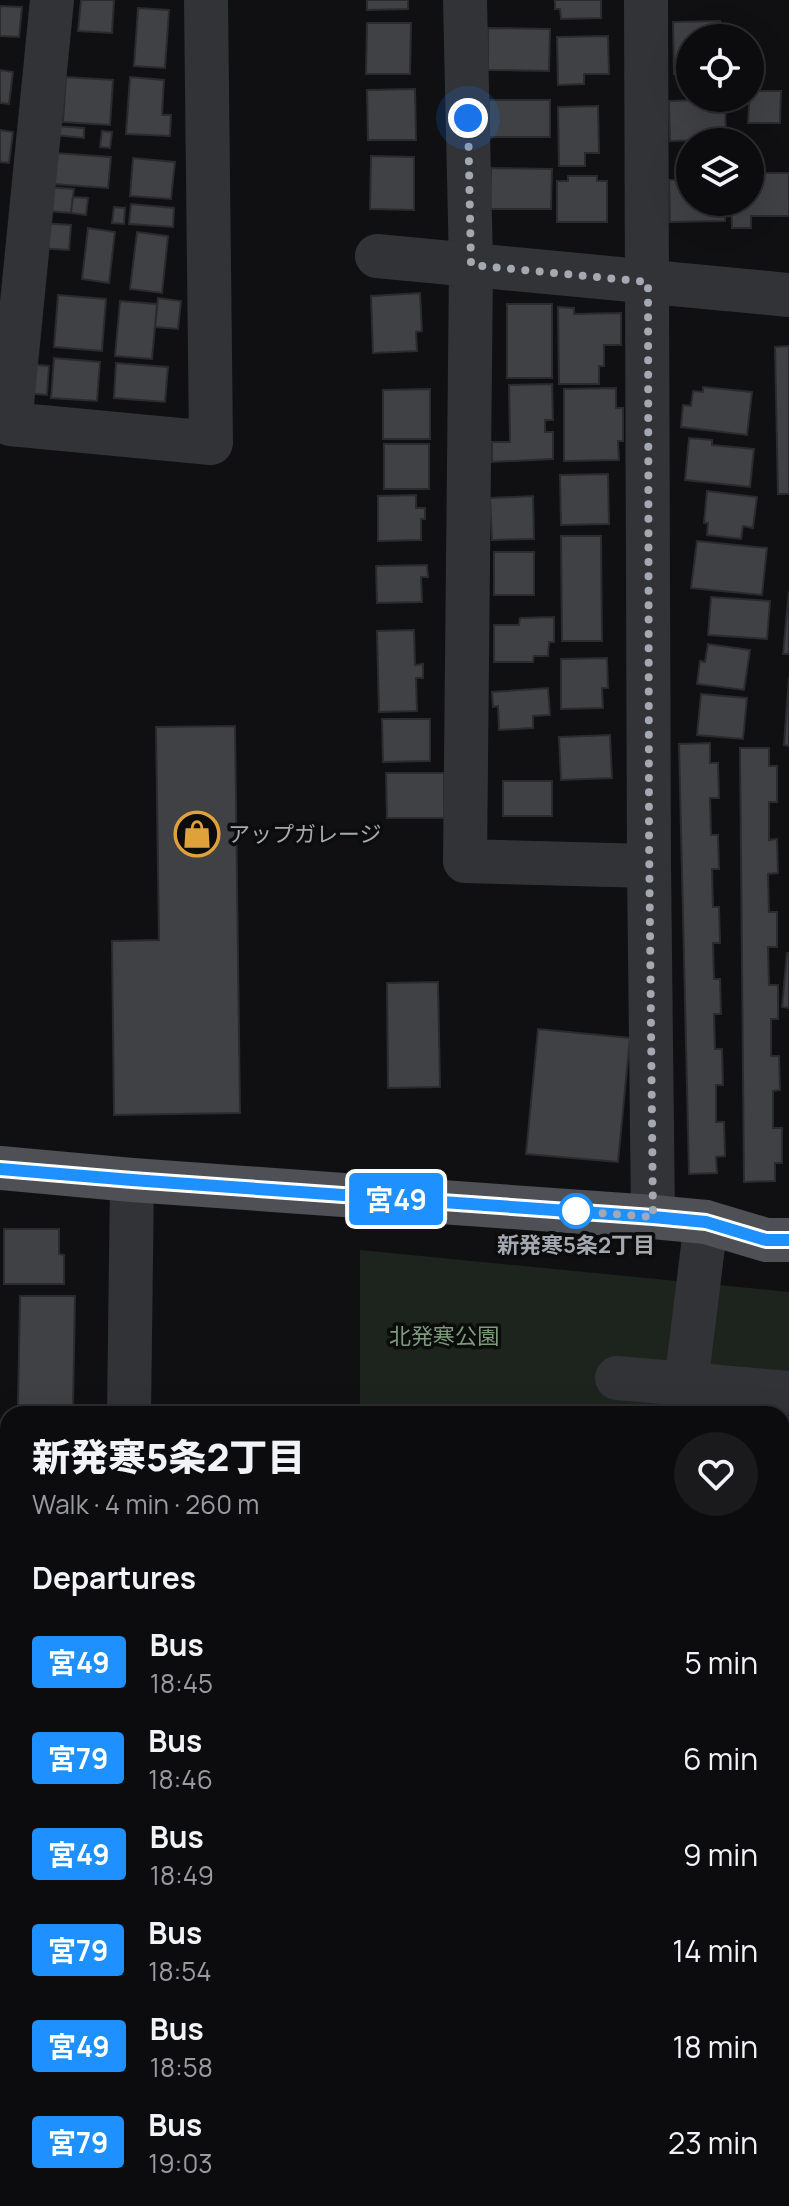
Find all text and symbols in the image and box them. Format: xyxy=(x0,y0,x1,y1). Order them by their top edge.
map controls xyxy=(676,24,764,216)
button: locate xyxy=(676,24,764,112)
your location xyxy=(448,98,488,138)
button: layers xyxy=(676,128,764,216)
shop icon: アップガレージ xyxy=(173,810,221,858)
place label: アップガレージ xyxy=(228,819,382,849)
line badge: 宮49 xyxy=(350,1173,442,1225)
text: 宮49 xyxy=(365,1180,427,1218)
marker: 新発寒5条2丁目 xyxy=(559,1194,593,1228)
place label: 新発寒5条2丁目 xyxy=(497,1230,655,1260)
park label: 北発寒公園 xyxy=(389,1321,499,1351)
text: 新発寒5条2丁目 xyxy=(32,1430,305,1482)
button: heart xyxy=(674,1432,758,1516)
text: Walk · 4 min · 260 m xyxy=(32,1486,259,1522)
text: Departures xyxy=(32,1557,196,1598)
text: Bus xyxy=(150,1624,204,1665)
text: 5 min xyxy=(684,1642,758,1683)
text: 宮49 xyxy=(48,1643,110,1681)
text: 18:45 xyxy=(150,1665,213,1701)
text: Bus xyxy=(148,1720,202,1761)
text: 6 min xyxy=(683,1738,758,1779)
text: 宮79 xyxy=(48,1739,108,1777)
text: 18:46 xyxy=(148,1761,213,1797)
text: Bus xyxy=(150,1816,204,1857)
text: 9 min xyxy=(683,1834,758,1875)
text: 宮49 xyxy=(48,1835,110,1873)
text: 18:49 xyxy=(150,1857,214,1893)
text: Bus xyxy=(148,1912,202,1953)
text: 14 min xyxy=(672,1930,758,1971)
text: 宮79 xyxy=(48,1931,108,1969)
text: 18:54 xyxy=(148,1953,212,1989)
text: Bus xyxy=(150,2008,204,2049)
text: 18 min xyxy=(673,2026,758,2067)
text: 宮49 xyxy=(48,2027,110,2065)
text: 18:58 xyxy=(150,2049,213,2085)
text: Bus xyxy=(148,2104,202,2145)
text: 23 min xyxy=(668,2122,758,2163)
text: 宮79 xyxy=(48,2123,108,2161)
text: 19:03 xyxy=(148,2145,213,2181)

